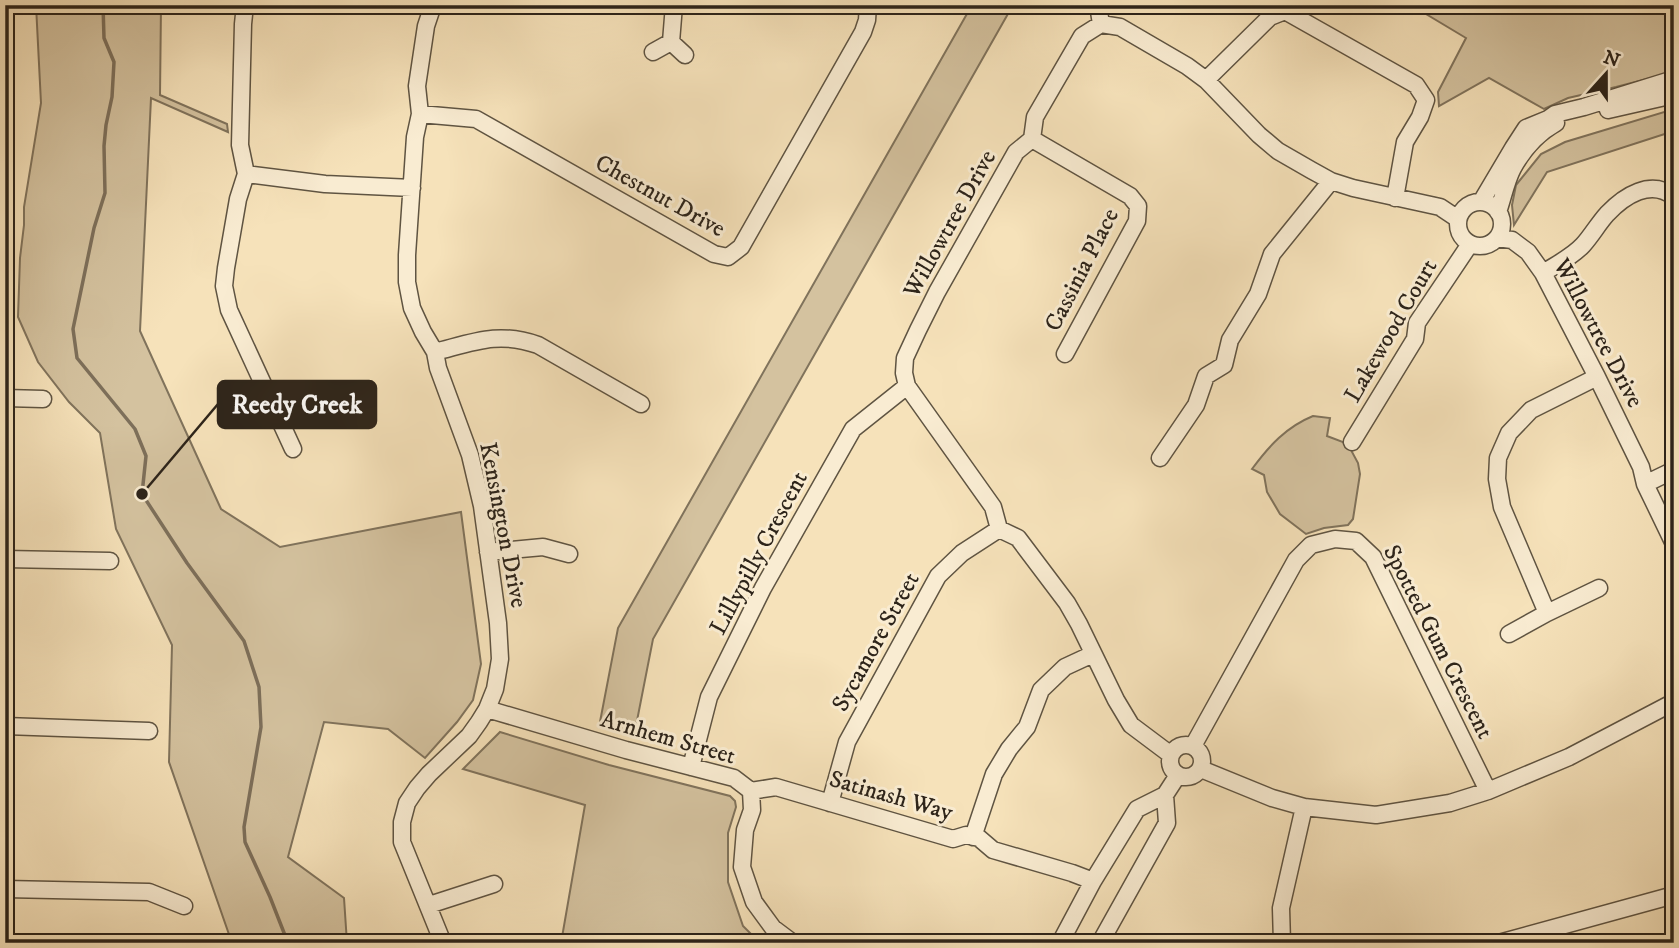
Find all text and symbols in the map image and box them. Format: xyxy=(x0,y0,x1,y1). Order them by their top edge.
north arrow xyxy=(1570,38,1640,108)
text: N xyxy=(1600,46,1623,73)
street label: Willowtree Drive xyxy=(897,145,1003,304)
street label: Chestnut Drive xyxy=(590,148,730,244)
street label: Cassinia Place xyxy=(1038,203,1126,336)
street label: Willowtree Drive xyxy=(1546,252,1650,413)
street label: Lakewood Court xyxy=(1338,254,1444,408)
callout: Reedy Creek xyxy=(218,381,376,428)
text: Reedy Creek xyxy=(232,389,363,422)
street label: Kensington Drive xyxy=(472,440,534,610)
street label: Lillypilly Crescent xyxy=(703,466,815,640)
street label: Spotted Gum Crescent xyxy=(1376,540,1500,744)
street label: Sycamore Street xyxy=(825,567,927,717)
street label: Arnhem Street xyxy=(597,704,739,772)
street label: Satinash Way xyxy=(826,764,957,828)

